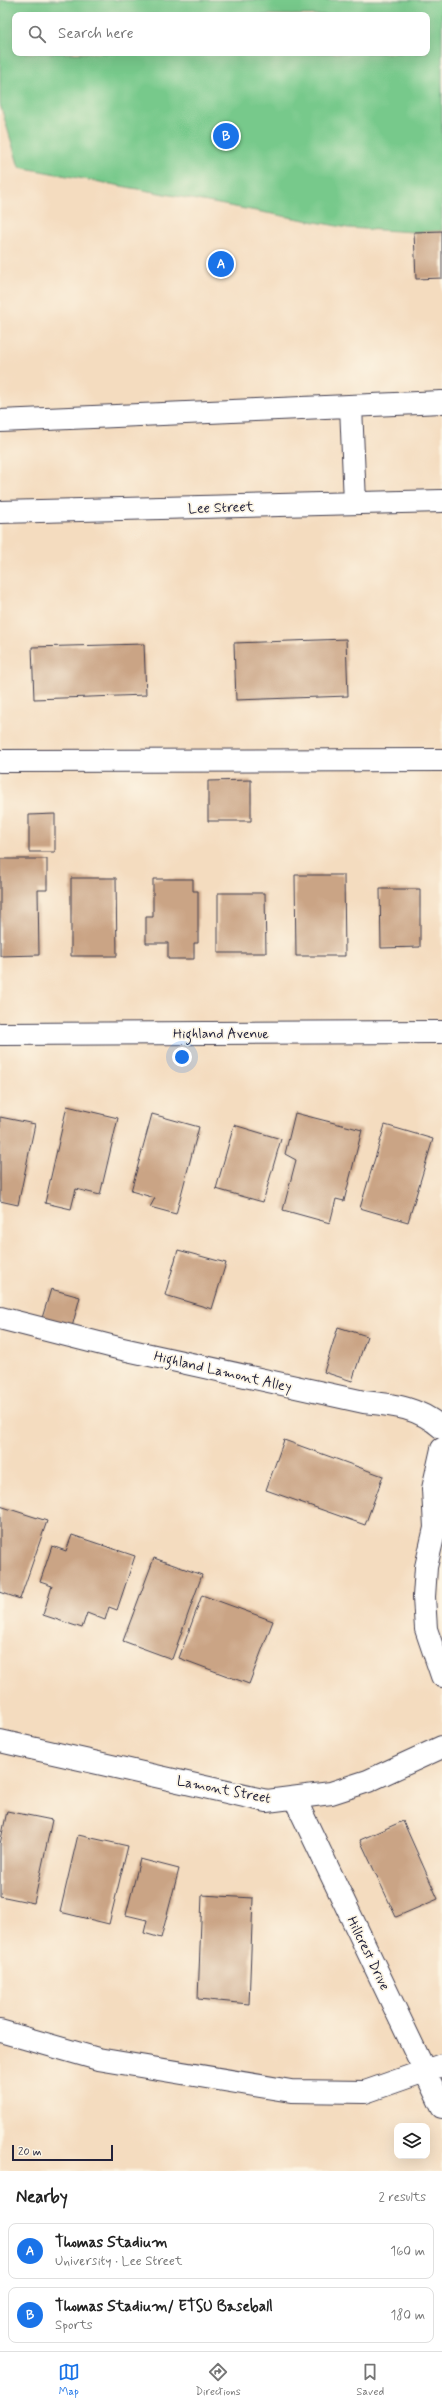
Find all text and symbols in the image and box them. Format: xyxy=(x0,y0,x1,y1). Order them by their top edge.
search box xyxy=(12,12,430,56)
icon: search xyxy=(26,23,48,45)
text: Search here xyxy=(58,24,134,44)
pin: B xyxy=(213,121,239,151)
pin: A xyxy=(208,249,234,279)
street label: Lee Street xyxy=(188,498,255,518)
street label: Highland Avenue xyxy=(173,1025,269,1045)
your location xyxy=(172,1047,192,1067)
street label: Highland Lamont Alley xyxy=(152,1347,293,1399)
street label: Lamont Street xyxy=(175,1772,272,1808)
street label: Hillcrest Drive xyxy=(342,1913,394,1993)
map controls xyxy=(394,2123,430,2159)
button: layers xyxy=(394,2123,430,2159)
scale bar xyxy=(12,2143,113,2162)
text: 20 m xyxy=(18,2145,41,2159)
text: Nearby xyxy=(16,2186,68,2208)
text: 2 results xyxy=(379,2189,426,2206)
text: Thomas Stadium xyxy=(55,2233,168,2253)
text: A xyxy=(26,2243,34,2260)
text: 160 m xyxy=(390,2243,425,2260)
text: University · Lee Street xyxy=(55,2253,182,2270)
text: Thomas Stadium/ ETSU Baseball xyxy=(55,2297,273,2317)
text: B xyxy=(26,2307,34,2324)
text: 180 m xyxy=(390,2307,425,2324)
text: Sports xyxy=(55,2317,93,2334)
tab: Map xyxy=(58,2361,80,2399)
tab: Directions xyxy=(195,2361,241,2399)
tab: Saved xyxy=(356,2361,384,2399)

